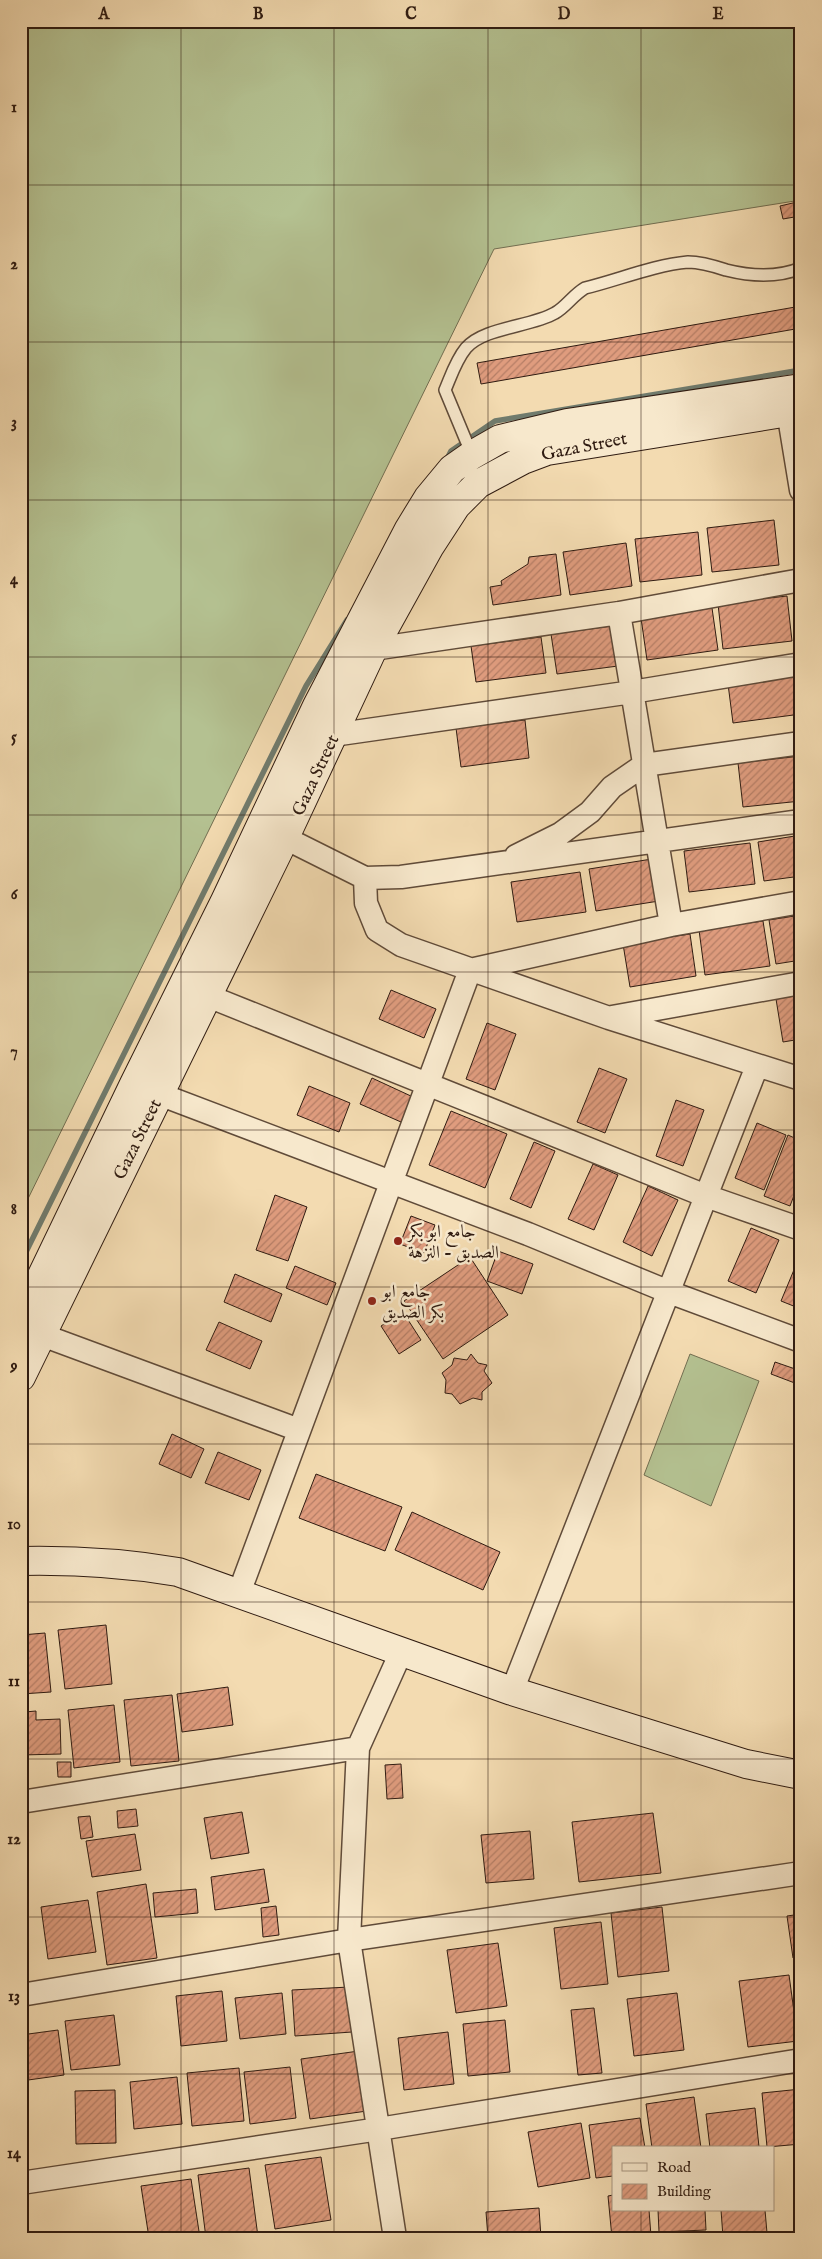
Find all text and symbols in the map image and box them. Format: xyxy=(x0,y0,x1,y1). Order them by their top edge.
text: A xyxy=(98,5,111,25)
text: B xyxy=(253,5,264,25)
text: C xyxy=(405,5,417,25)
text: D xyxy=(558,5,571,25)
text: E xyxy=(712,5,724,25)
text: 1 xyxy=(11,98,17,118)
text: 2 xyxy=(10,255,18,275)
text: 3 xyxy=(11,413,17,433)
street label: Gaza Street xyxy=(539,428,629,467)
text: 4 xyxy=(10,570,19,590)
text: 5 xyxy=(11,728,17,748)
street label: Gaza Street xyxy=(288,731,345,820)
text: 6 xyxy=(11,885,19,905)
text: 7 xyxy=(10,1042,18,1062)
street label: Gaza Street xyxy=(109,1096,168,1184)
text: 8 xyxy=(11,1200,17,1220)
place label: جامع ابو بكر الصدبق - النزهة xyxy=(406,1221,499,1265)
marker: جامع ابو بكر الصدبق - النزهة xyxy=(392,1235,404,1247)
place label: جامع ابو بكر الصديق xyxy=(380,1281,444,1325)
marker: جامع ابو بكر الصديق xyxy=(366,1295,378,1307)
text: 9 xyxy=(10,1357,18,1377)
text: 10 xyxy=(7,1515,21,1535)
text: 11 xyxy=(8,1672,20,1692)
text: 12 xyxy=(7,1830,21,1850)
text: 13 xyxy=(8,1987,20,2007)
text: 14 xyxy=(7,2144,22,2164)
legend xyxy=(612,2146,774,2212)
text: Road xyxy=(657,2158,692,2177)
text: Building xyxy=(657,2182,712,2201)

